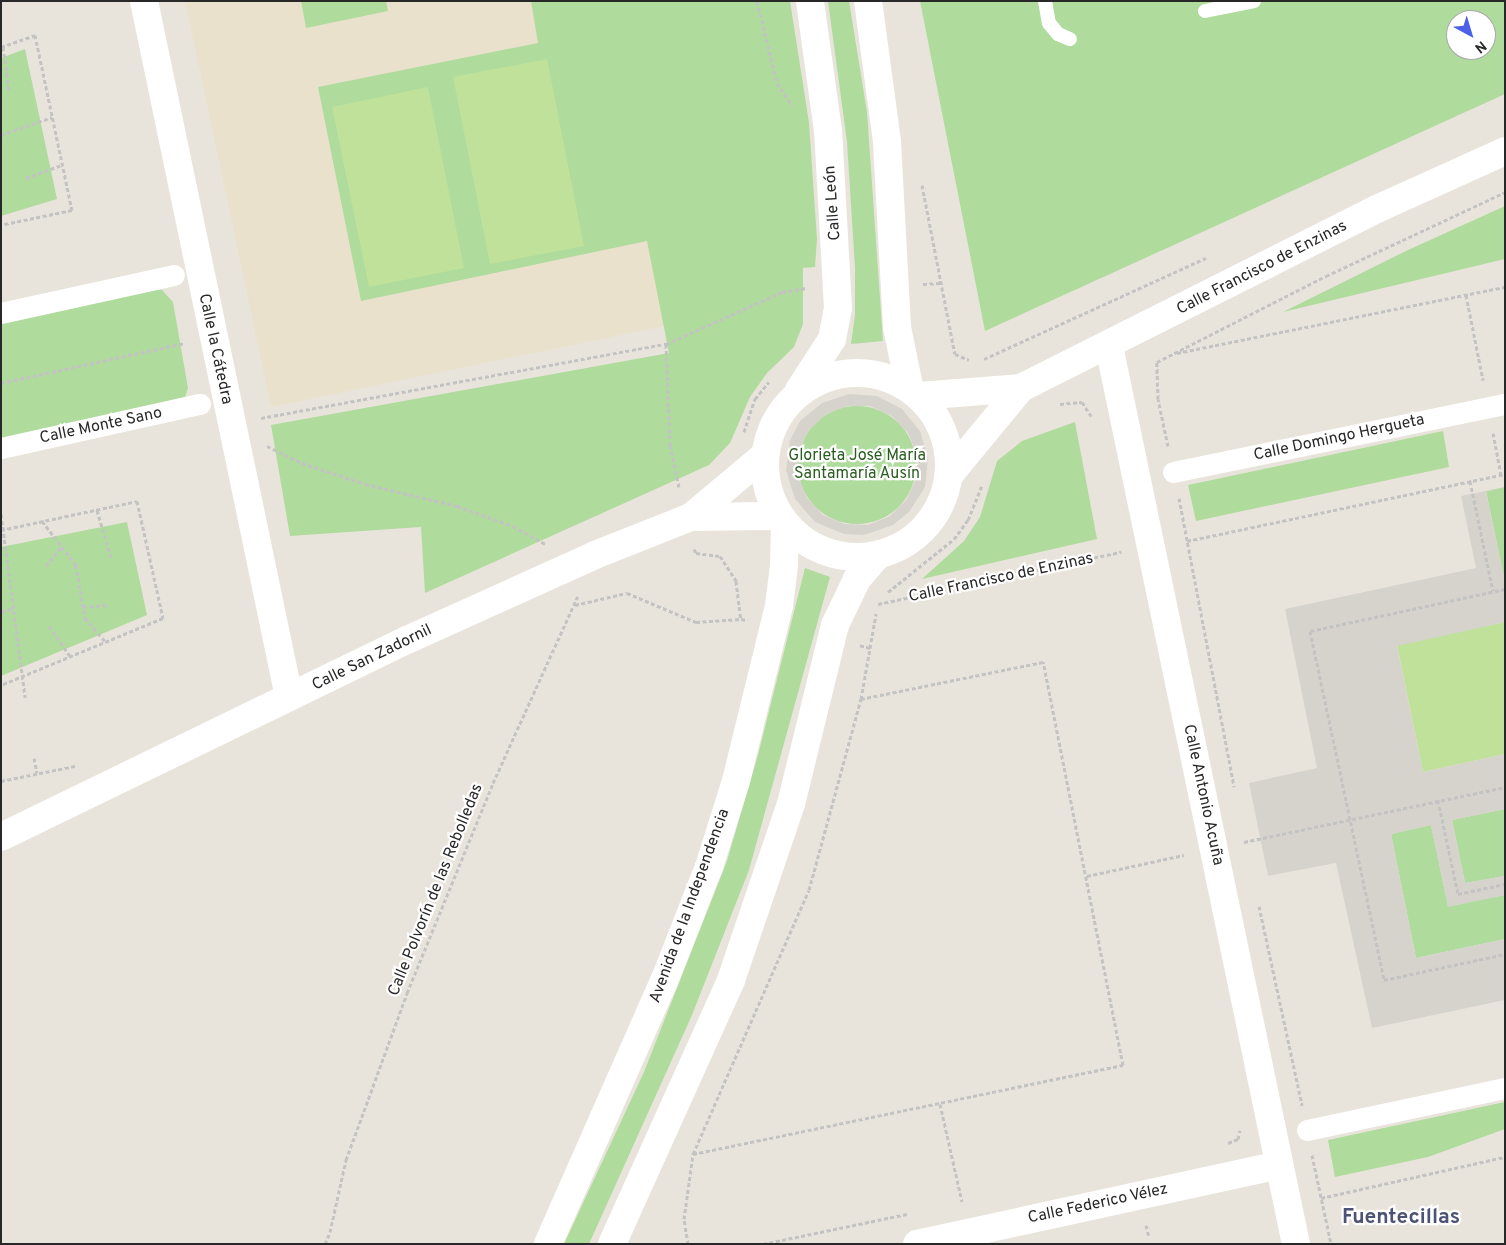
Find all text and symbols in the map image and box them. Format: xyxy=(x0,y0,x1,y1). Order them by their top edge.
north arrow xyxy=(1446,10,1496,60)
text: N xyxy=(1471,36,1489,56)
street label: Calle León xyxy=(821,165,845,241)
street label: Calle Francisco de Enzinas xyxy=(1174,217,1350,319)
street label: Calle la Cátedra xyxy=(194,292,236,406)
street label: Calle Monte Sano xyxy=(38,404,164,448)
street label: Calle Domingo Hergueta xyxy=(1252,411,1426,465)
park label: Glorieta José María Santamaría Ausín xyxy=(788,446,926,484)
street label: Calle Francisco de Enzinas xyxy=(907,549,1095,607)
street label: Calle San Zadornil xyxy=(309,621,435,695)
street label: Calle Antonio Acuña xyxy=(1179,722,1227,868)
street label: Calle Polvorín de las Rebolledas xyxy=(385,781,487,999)
street label: Avenida de la Independencia xyxy=(646,806,734,1006)
street label: Calle Federico Vélez xyxy=(1026,1180,1170,1228)
district label: Fuentecillas xyxy=(1342,1205,1460,1231)

